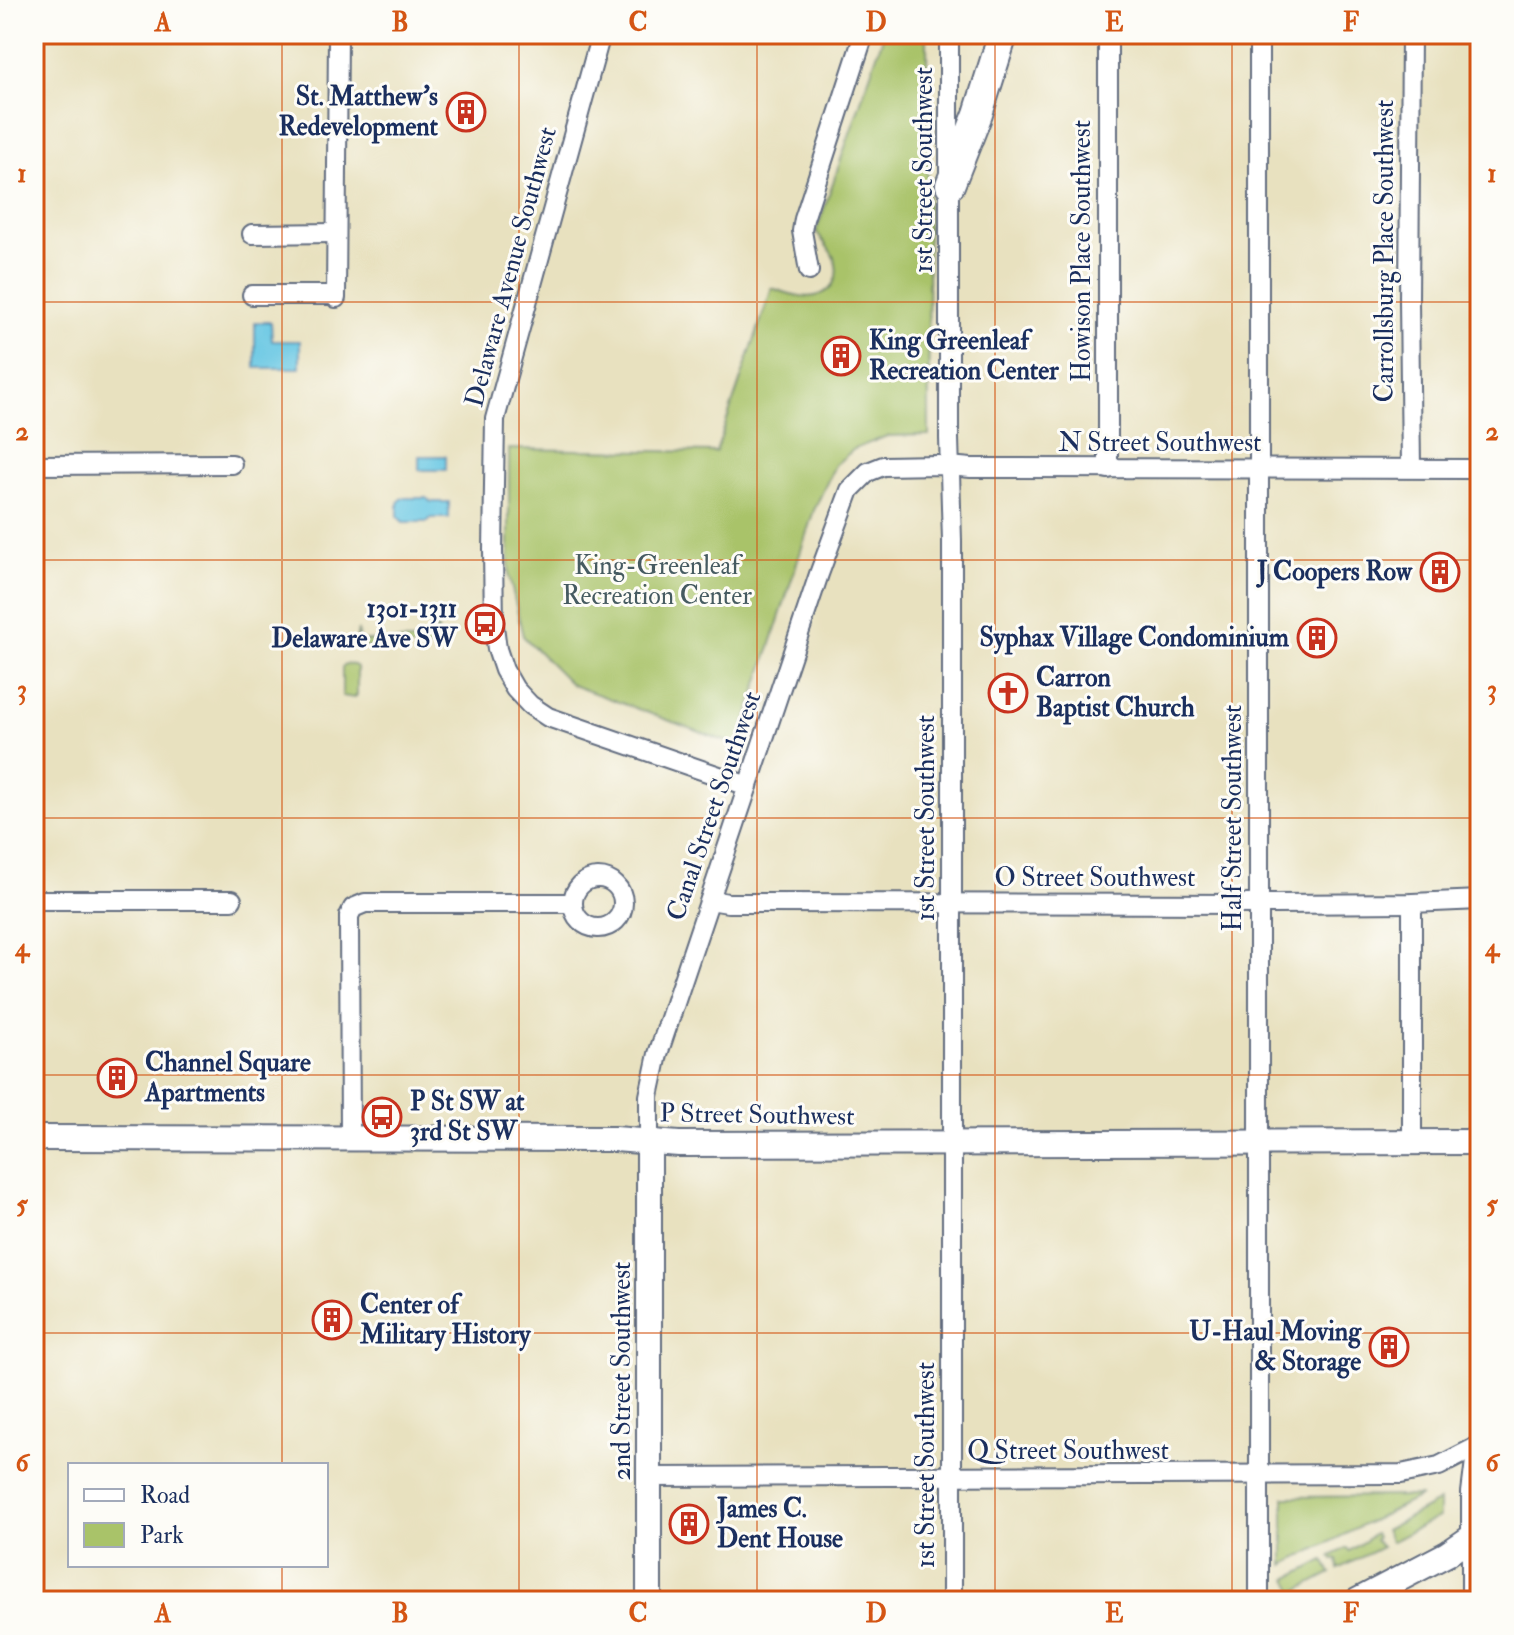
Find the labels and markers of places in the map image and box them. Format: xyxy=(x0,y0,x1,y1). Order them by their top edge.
place label: St. Matthew's Redevelopment xyxy=(278,81,439,144)
building icon: St. Matthew's Redevelopment xyxy=(445,91,487,133)
place label: King Greenleaf Recreation Center xyxy=(869,325,1059,387)
building icon: King Greenleaf Recreation Center xyxy=(820,335,862,377)
building icon: J Coopers Row xyxy=(1419,551,1461,593)
place label: J Coopers Row xyxy=(1255,556,1413,589)
place label: 1301-1311 Delaware Ave SW xyxy=(271,593,459,655)
bus stop icon: 1301-1311 Delaware Ave SW xyxy=(464,603,506,645)
building icon: Syphax Village Condominium xyxy=(1296,617,1338,659)
place label: Syphax Village Condominium xyxy=(979,622,1290,655)
place label: Carron Baptist Church xyxy=(1036,662,1195,725)
church icon: Carron Baptist Church xyxy=(987,672,1029,714)
place label: Channel Square Apartments xyxy=(144,1047,311,1110)
building icon: Channel Square Apartments xyxy=(96,1057,138,1099)
place label: P St SW at 3rd St SW xyxy=(410,1086,525,1148)
bus stop icon: P St SW at 3rd St SW xyxy=(361,1096,403,1138)
place label: Center of Military History xyxy=(359,1289,532,1352)
building icon: Center of Military History xyxy=(311,1299,353,1341)
place label: U-Haul Moving & Storage xyxy=(1189,1316,1362,1379)
building icon: U-Haul Moving & Storage xyxy=(1368,1326,1410,1368)
place label: James C. Dent House xyxy=(715,1493,843,1555)
building icon: James C. Dent House xyxy=(668,1503,710,1545)

